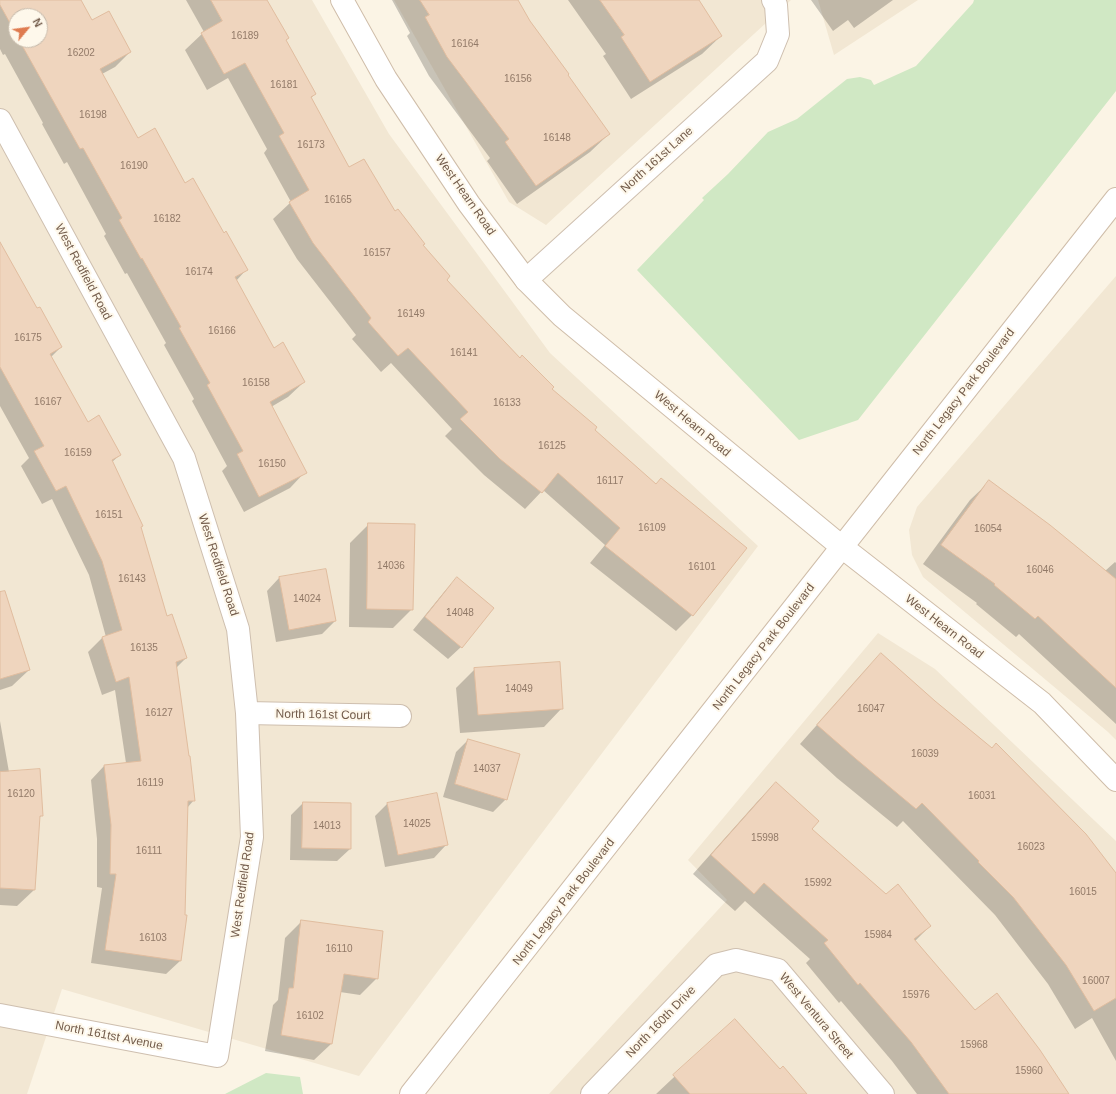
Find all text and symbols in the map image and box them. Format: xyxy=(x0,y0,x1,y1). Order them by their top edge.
north arrow xyxy=(8,8,48,48)
text: N xyxy=(30,16,45,29)
house number: 16189 xyxy=(231,30,259,42)
house number: 16164 xyxy=(451,38,479,50)
house number: 16202 xyxy=(67,47,95,59)
house number: 16156 xyxy=(504,73,532,85)
house number: 16181 xyxy=(270,79,298,91)
house number: 16198 xyxy=(79,109,107,121)
street label: North 161st Lane xyxy=(618,124,696,196)
house number: 16148 xyxy=(543,132,571,144)
house number: 16173 xyxy=(297,139,325,151)
street label: West Hearn Road xyxy=(432,152,498,238)
house number: 16190 xyxy=(120,160,148,172)
house number: 16165 xyxy=(324,194,352,206)
house number: 16182 xyxy=(153,213,181,225)
street label: West Redfield Road xyxy=(52,222,114,322)
house number: 16157 xyxy=(363,247,391,259)
house number: 16174 xyxy=(185,266,213,278)
house number: 16149 xyxy=(397,308,425,320)
house number: 16166 xyxy=(208,325,236,337)
street label: North Legacy Park Boulevard xyxy=(910,326,1018,458)
house number: 16175 xyxy=(14,332,42,344)
house number: 16141 xyxy=(450,347,478,359)
house number: 16158 xyxy=(242,377,270,389)
street label: West Hearn Road xyxy=(651,388,733,460)
house number: 16167 xyxy=(34,396,62,408)
house number: 16133 xyxy=(493,397,521,409)
house number: 16125 xyxy=(538,440,566,452)
house number: 16159 xyxy=(64,447,92,459)
house number: 16150 xyxy=(258,458,286,470)
house number: 16117 xyxy=(596,475,624,487)
house number: 16151 xyxy=(95,509,123,521)
street label: West Redfield Road xyxy=(195,512,241,618)
house number: 16109 xyxy=(638,522,666,534)
house number: 16054 xyxy=(974,523,1002,535)
house number: 14036 xyxy=(377,560,405,572)
house number: 16101 xyxy=(688,561,716,573)
house number: 16046 xyxy=(1026,564,1054,576)
house number: 16143 xyxy=(118,573,146,585)
street label: North Legacy Park Boulevard xyxy=(710,581,818,713)
street label: West Hearn Road xyxy=(902,592,986,662)
house number: 14024 xyxy=(293,593,321,605)
house number: 14048 xyxy=(446,607,474,619)
house number: 16135 xyxy=(130,642,158,654)
house number: 14049 xyxy=(505,683,533,695)
house number: 16047 xyxy=(857,703,885,715)
house number: 16127 xyxy=(145,707,173,719)
street label: North 161st Court xyxy=(276,707,370,723)
house number: 16039 xyxy=(911,748,939,760)
house number: 14037 xyxy=(473,763,501,775)
house number: 16119 xyxy=(136,777,164,789)
house number: 16120 xyxy=(7,788,35,800)
house number: 16031 xyxy=(968,790,996,802)
house number: 14025 xyxy=(403,818,431,830)
house number: 14013 xyxy=(313,820,341,832)
street label: West Redfield Road xyxy=(228,831,258,939)
house number: 15998 xyxy=(751,832,779,844)
street label: North Legacy Park Boulevard xyxy=(510,836,618,968)
house number: 16023 xyxy=(1017,841,1045,853)
house number: 16111 xyxy=(136,845,162,857)
house number: 15992 xyxy=(804,877,832,889)
house number: 16015 xyxy=(1069,886,1097,898)
house number: 15984 xyxy=(864,929,892,941)
house number: 16103 xyxy=(139,932,167,944)
house number: 16110 xyxy=(325,943,353,955)
street label: West Ventura Street xyxy=(776,970,856,1062)
house number: 16007 xyxy=(1082,975,1110,987)
street label: North 160th Drive xyxy=(623,983,699,1061)
house number: 15976 xyxy=(902,989,930,1001)
house number: 16102 xyxy=(296,1010,324,1022)
street label: North 161tst Avenue xyxy=(54,1019,164,1053)
house number: 15968 xyxy=(960,1039,988,1051)
house number: 15960 xyxy=(1015,1065,1043,1077)

